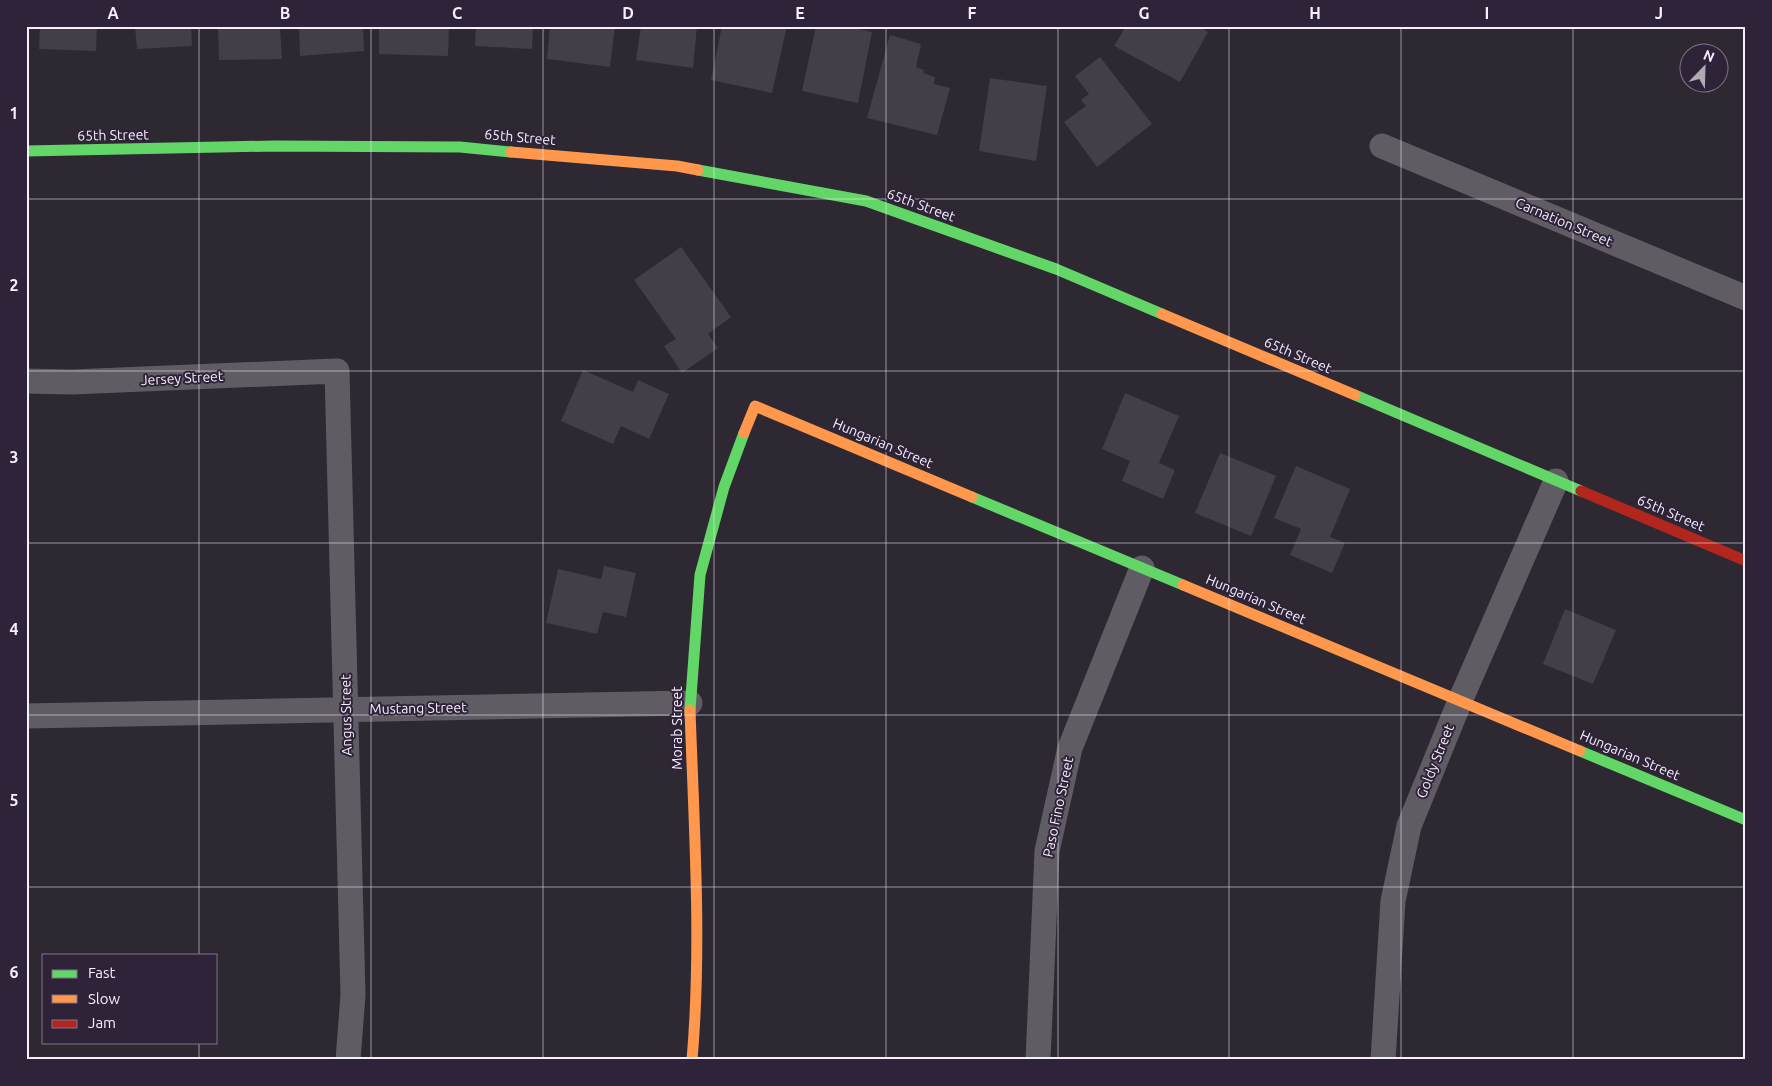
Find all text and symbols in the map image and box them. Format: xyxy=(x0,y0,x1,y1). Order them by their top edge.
text: A xyxy=(107,4,119,22)
text: B xyxy=(280,4,290,22)
text: C xyxy=(452,4,462,22)
text: D xyxy=(622,4,634,22)
text: E xyxy=(795,4,805,22)
text: F xyxy=(968,4,977,22)
text: G xyxy=(1138,4,1150,22)
text: H xyxy=(1309,4,1321,22)
text: I xyxy=(1485,4,1489,22)
text: J xyxy=(1655,4,1663,22)
north arrow xyxy=(1680,42,1730,92)
text: N xyxy=(1701,47,1717,65)
text: 1 xyxy=(9,104,19,122)
street label: 65th Street xyxy=(77,126,149,144)
street label: 65th Street xyxy=(484,126,557,148)
street label: 65th Street xyxy=(885,185,958,225)
street label: Carnation Street xyxy=(1513,194,1615,250)
text: 2 xyxy=(9,276,19,294)
street label: 65th Street xyxy=(1262,334,1335,377)
street label: Jersey Street xyxy=(140,368,224,388)
street label: Hungarian Street xyxy=(831,415,936,471)
text: 3 xyxy=(9,448,19,466)
street label: 65th Street xyxy=(1635,492,1708,535)
street label: Hungarian Street xyxy=(1204,571,1309,627)
text: 4 xyxy=(9,620,19,638)
street label: Angus Street xyxy=(337,674,355,756)
street label: Morab Street xyxy=(669,686,685,770)
street label: Mustang Street xyxy=(369,699,467,717)
street label: Goldy Street xyxy=(1413,721,1457,800)
street label: Hungarian Street xyxy=(1578,727,1683,783)
street label: Paso Fino Street xyxy=(1040,755,1077,859)
text: 5 xyxy=(9,791,19,809)
legend xyxy=(42,954,218,1044)
text: 6 xyxy=(9,963,19,981)
text: Fast xyxy=(88,964,116,981)
text: Slow xyxy=(88,990,121,1007)
text: Jam xyxy=(88,1014,116,1031)

